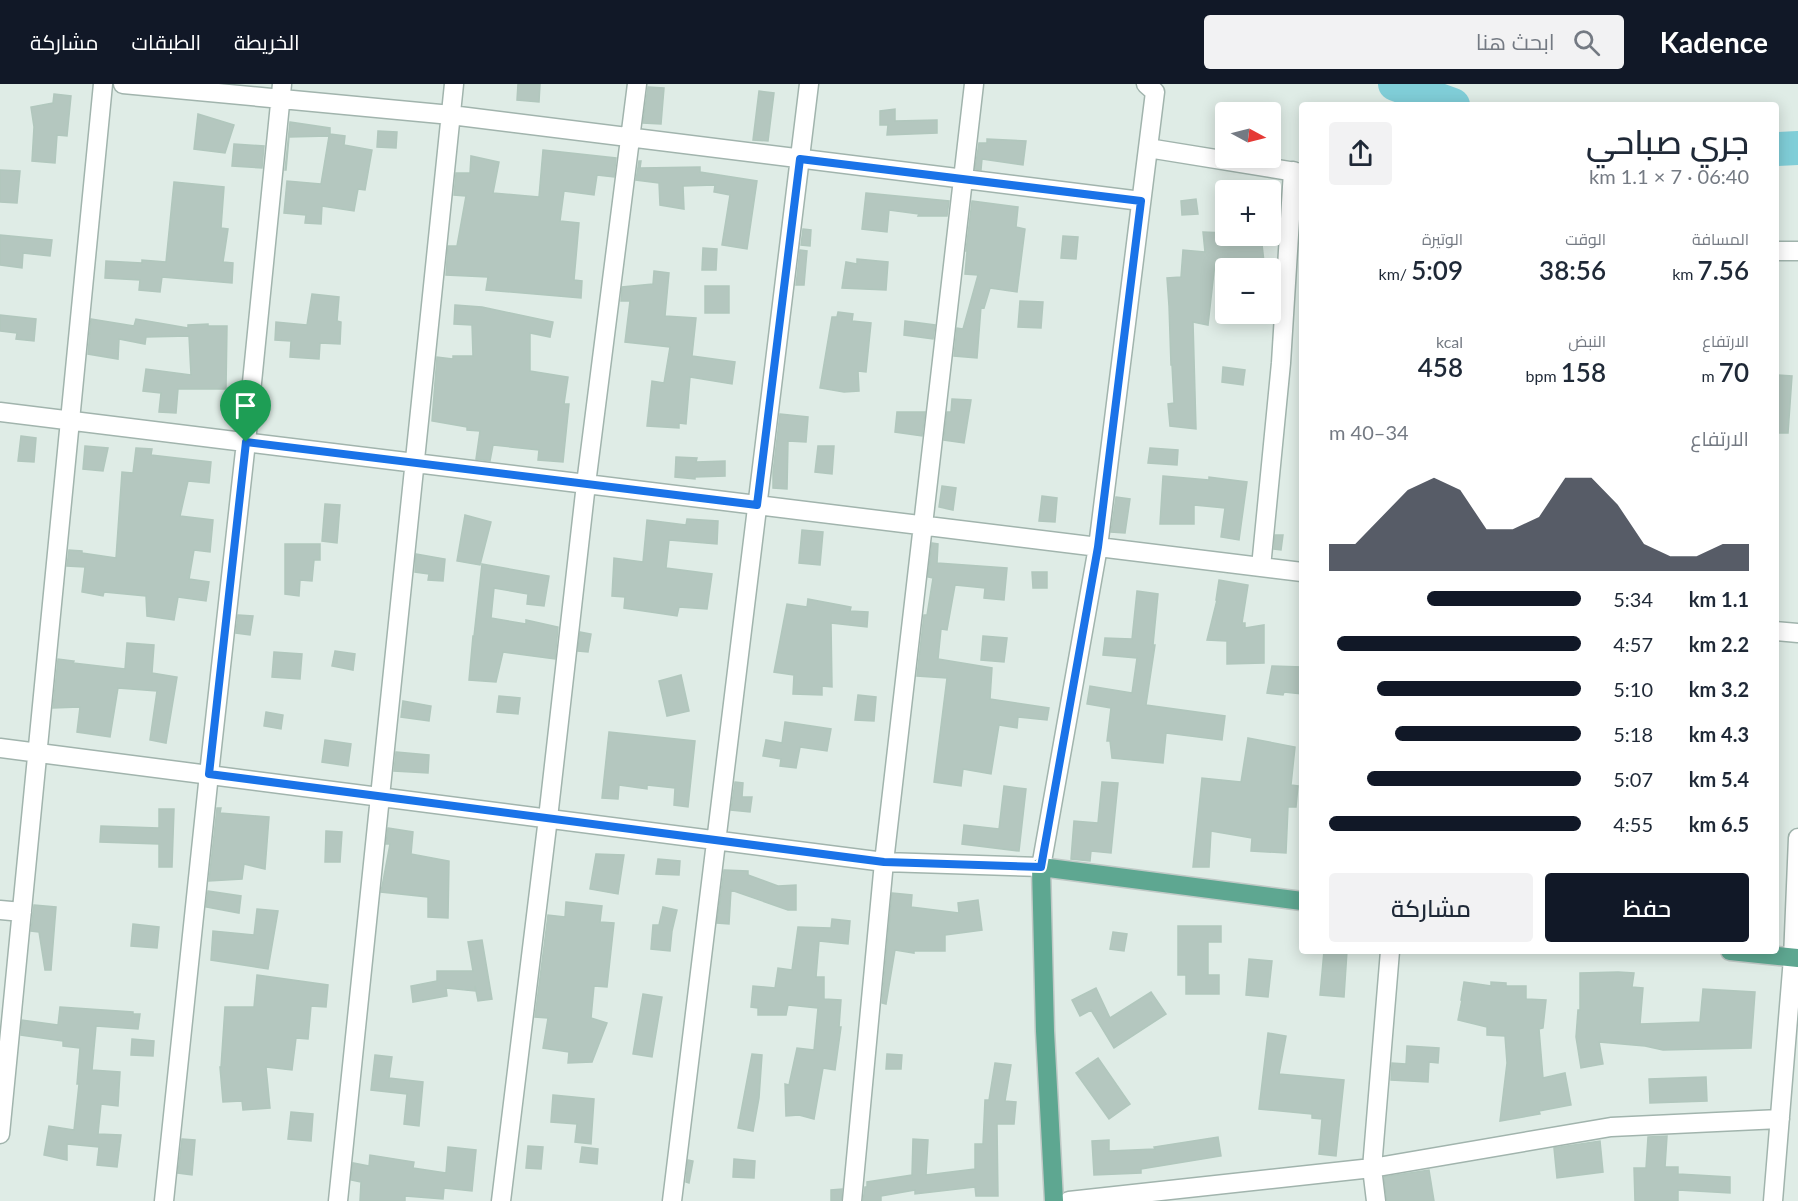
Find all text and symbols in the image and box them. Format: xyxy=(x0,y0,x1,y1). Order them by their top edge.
search box xyxy=(1204,15,1624,69)
text: Kadence xyxy=(1660,25,1768,59)
icon: search xyxy=(1570,26,1603,59)
text: ابحث هنا xyxy=(1476,28,1555,55)
text: مشاركة xyxy=(30,29,99,54)
text: الطبقات xyxy=(132,29,201,54)
text: الخريطة xyxy=(234,29,300,54)
north arrow xyxy=(1215,102,1281,168)
map controls xyxy=(1215,102,1281,324)
text: جري صباحي xyxy=(1586,121,1749,161)
button: share xyxy=(1329,122,1392,185)
text: 06:40 · 7 × 1.1 km xyxy=(1589,164,1749,188)
button: + xyxy=(1215,180,1281,246)
text: الوتيرة xyxy=(1422,229,1463,248)
text: الوقت xyxy=(1565,229,1606,248)
text: المسافة xyxy=(1692,229,1749,248)
text: 5:09 xyxy=(1411,254,1463,286)
text: 38:56 xyxy=(1539,254,1606,286)
text: 7.56 xyxy=(1698,254,1749,286)
button: − xyxy=(1215,258,1281,324)
text: /km xyxy=(1379,264,1411,283)
text: km xyxy=(1672,264,1698,283)
text: النبض xyxy=(1568,331,1606,350)
text: الارتفاع xyxy=(1702,331,1749,350)
text: kcal xyxy=(1436,332,1463,351)
text: 458 xyxy=(1418,351,1463,383)
text: 158 xyxy=(1561,356,1606,388)
text: 70 xyxy=(1719,356,1749,388)
text: bpm xyxy=(1526,366,1561,385)
text: m xyxy=(1702,366,1719,385)
pin xyxy=(220,380,271,442)
icon: arrive xyxy=(229,389,262,422)
text: 34–40 m xyxy=(1329,420,1409,444)
text: الارتفاع xyxy=(1690,426,1749,450)
text: 5:34 xyxy=(1613,587,1653,611)
text: 1.1 km xyxy=(1689,587,1749,611)
text: 4:57 xyxy=(1613,632,1653,656)
text: 2.2 km xyxy=(1689,632,1749,656)
text: 5:10 xyxy=(1613,677,1653,701)
text: 3.2 km xyxy=(1689,677,1749,701)
text: 5:18 xyxy=(1613,722,1653,746)
text: 4.3 km xyxy=(1689,722,1749,746)
text: 5:07 xyxy=(1613,767,1653,791)
text: 5.4 km xyxy=(1689,767,1749,791)
text: 4:55 xyxy=(1613,812,1653,836)
text: 6.5 km xyxy=(1689,812,1749,836)
button: مشاركة xyxy=(1329,873,1533,942)
button: حفظ xyxy=(1545,873,1749,942)

